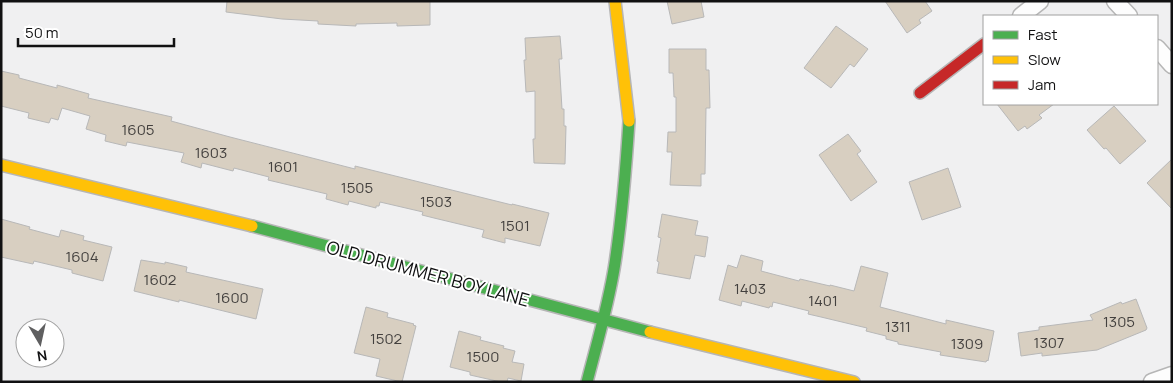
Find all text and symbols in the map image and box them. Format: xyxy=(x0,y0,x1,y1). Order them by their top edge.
scale bar xyxy=(18,15,174,47)
legend xyxy=(983,15,1158,105)
text: 50 m xyxy=(25,22,59,43)
text: Fast xyxy=(1028,24,1057,45)
text: Slow xyxy=(1028,49,1061,70)
text: Jam xyxy=(1028,74,1056,95)
house number: 1605 xyxy=(122,119,154,140)
house number: 1603 xyxy=(195,142,227,163)
house number: 1601 xyxy=(268,156,298,177)
house number: 1505 xyxy=(341,177,373,198)
house number: 1503 xyxy=(420,191,452,212)
house number: 1501 xyxy=(500,215,530,236)
street label: OLD DRUMMER BOY LANE xyxy=(324,234,532,312)
house number: 1604 xyxy=(65,246,99,267)
house number: 1602 xyxy=(144,269,176,290)
house number: 1403 xyxy=(734,278,766,299)
house number: 1600 xyxy=(215,287,249,308)
house number: 1401 xyxy=(808,290,838,311)
house number: 1305 xyxy=(1103,311,1135,332)
house number: 1311 xyxy=(885,316,911,337)
north arrow xyxy=(15,318,65,368)
house number: 1502 xyxy=(370,328,402,349)
house number: 1307 xyxy=(1034,332,1064,353)
house number: 1309 xyxy=(951,333,983,354)
text: N xyxy=(36,346,49,367)
house number: 1500 xyxy=(467,346,499,367)

